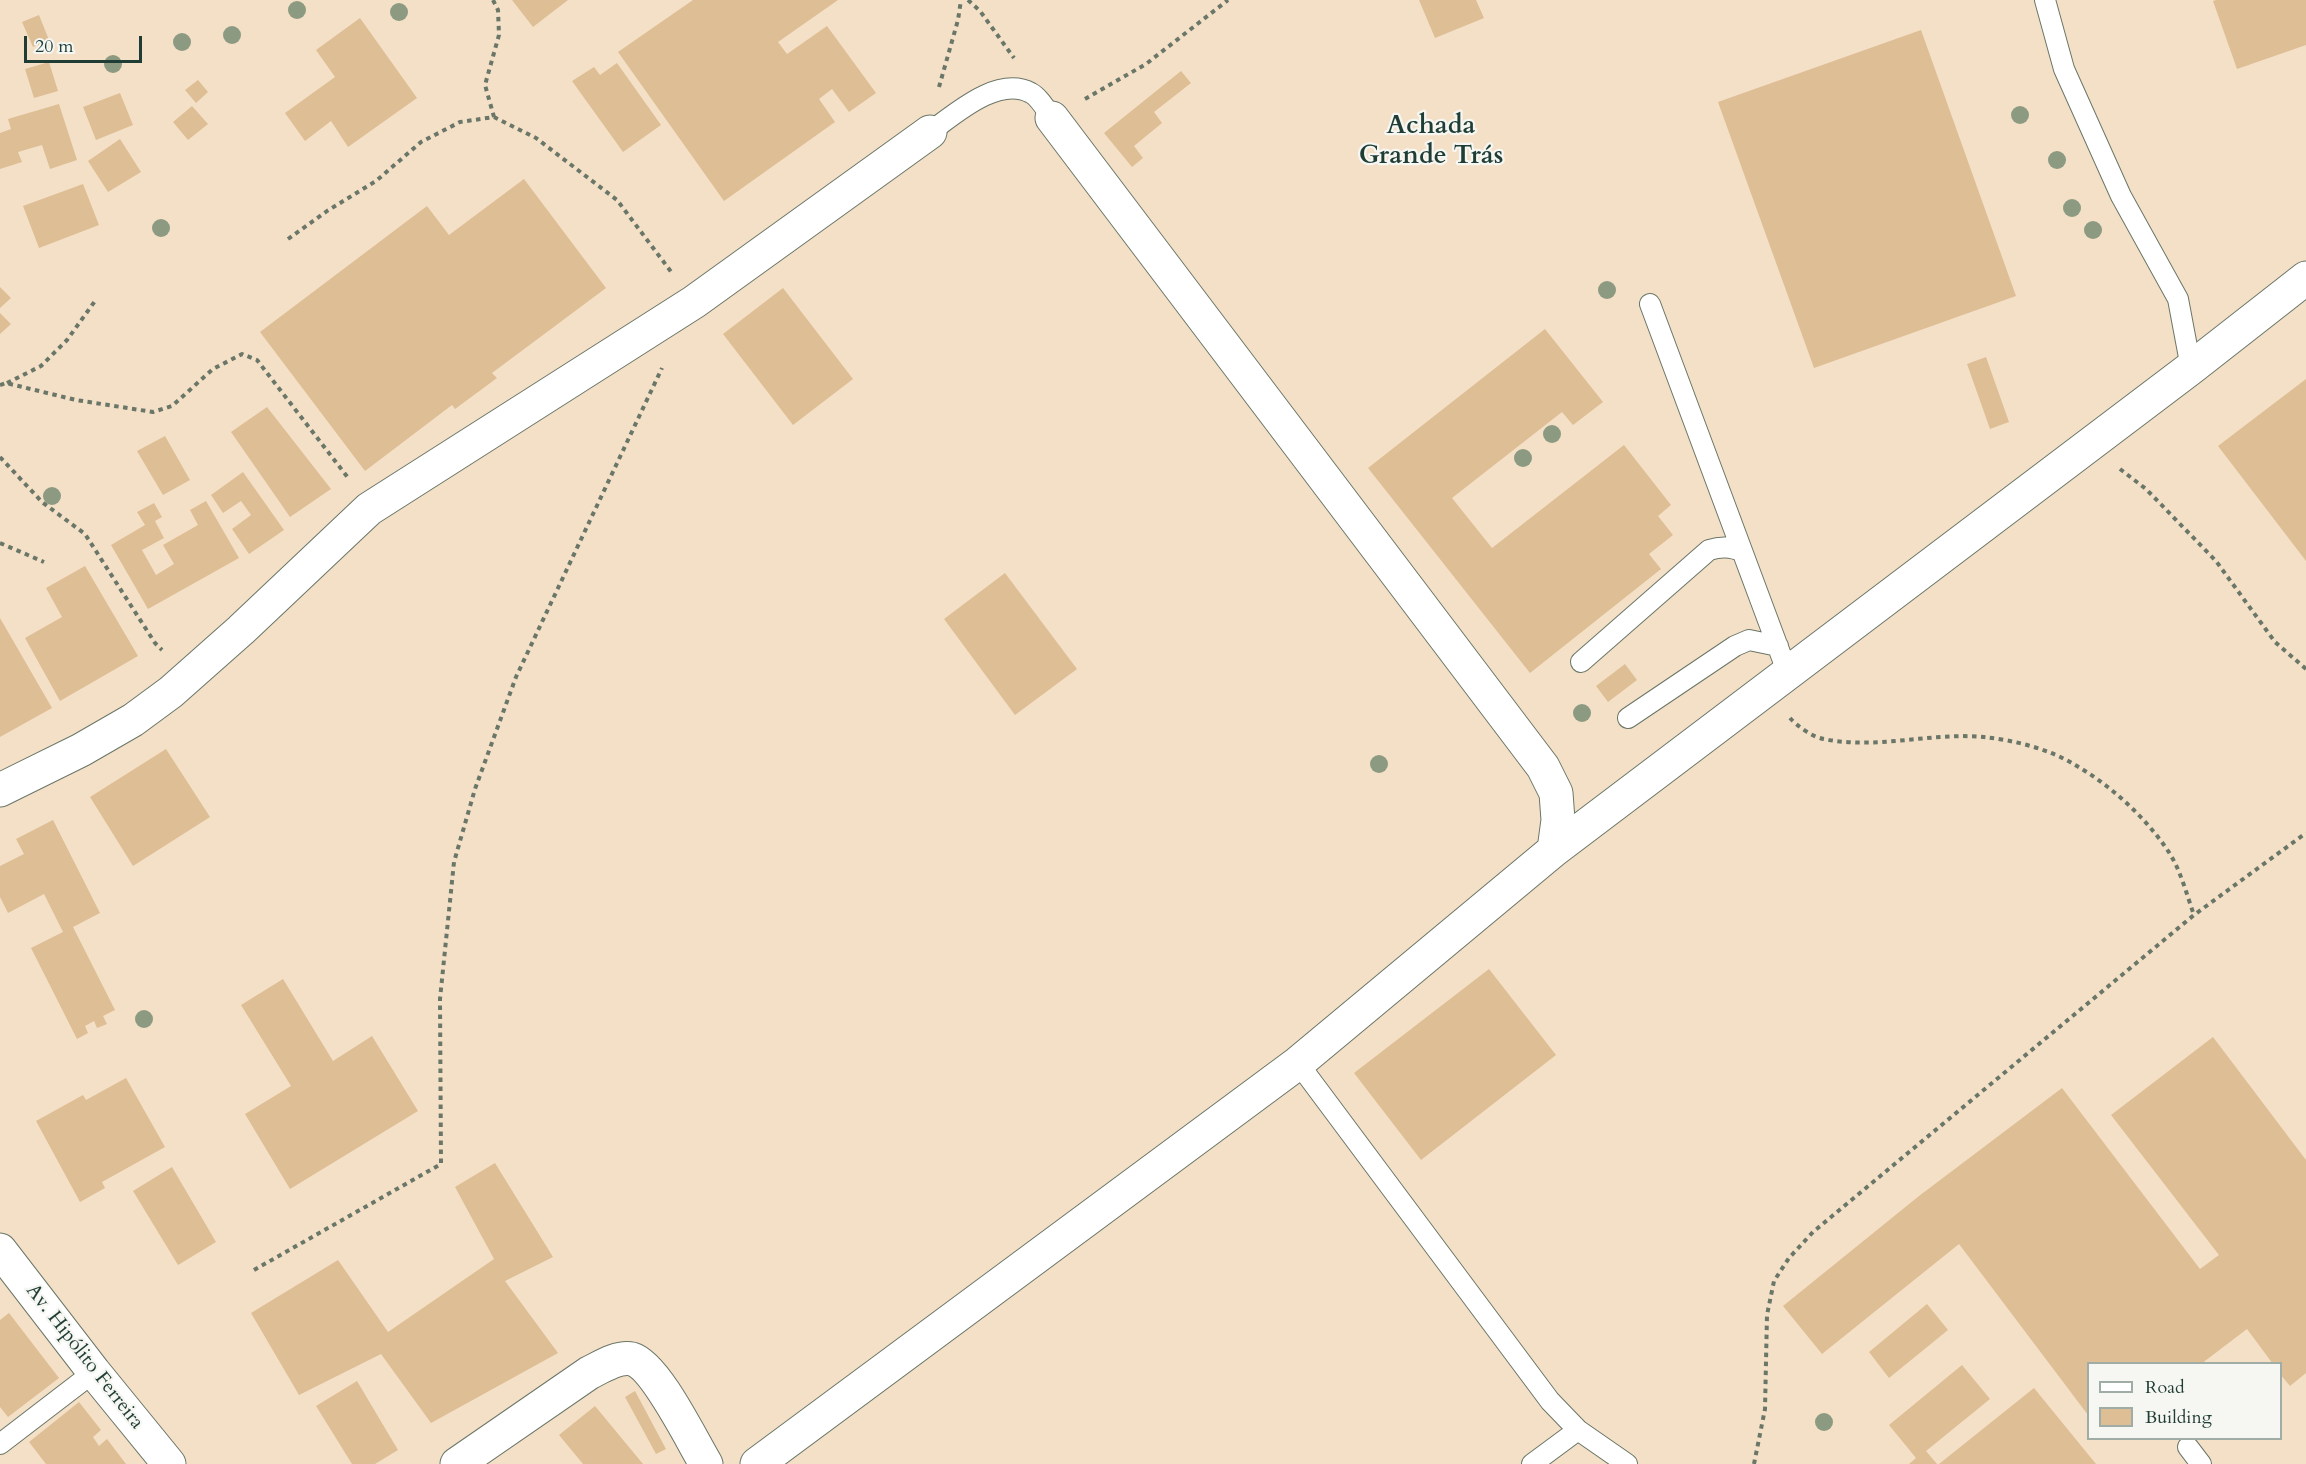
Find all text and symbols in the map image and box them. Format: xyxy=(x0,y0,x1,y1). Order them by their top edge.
scale bar xyxy=(27,24,146,62)
text: 20 m xyxy=(35,34,74,59)
district label: Achada Grande Trás xyxy=(1359,111,1503,172)
street label: Av. Hipólito Ferreira xyxy=(20,1280,148,1434)
legend xyxy=(2087,1362,2282,1440)
text: Road xyxy=(2145,1375,2185,1400)
text: Building xyxy=(2145,1405,2212,1430)

